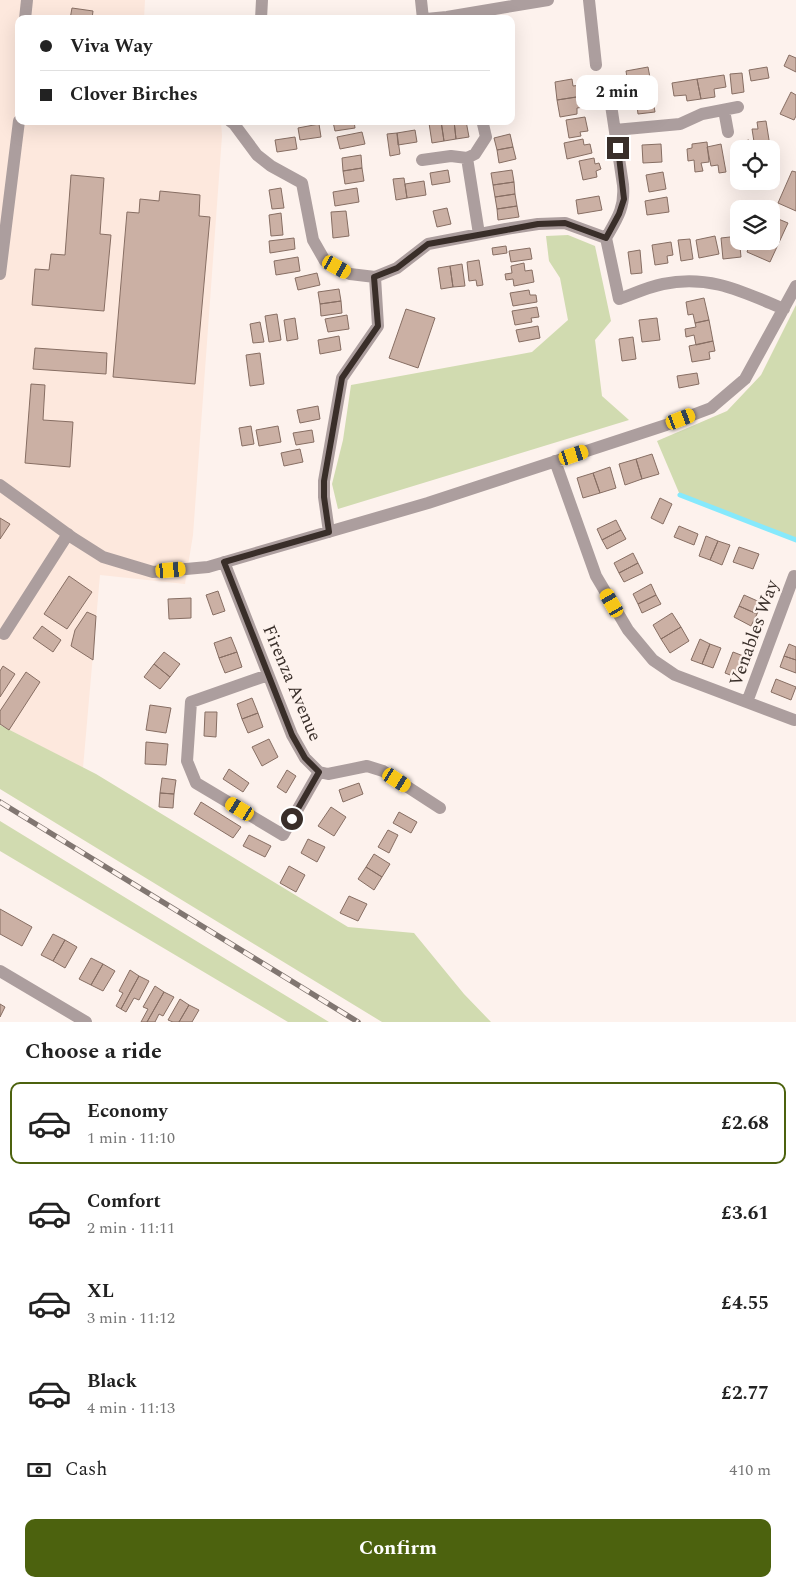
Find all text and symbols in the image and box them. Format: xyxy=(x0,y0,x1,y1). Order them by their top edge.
text: Viva Way xyxy=(70,32,152,61)
callout: 2 min xyxy=(577,76,659,110)
text: Clover Birches xyxy=(70,80,198,109)
text: 2 min xyxy=(596,80,638,104)
route end xyxy=(607,137,629,159)
map controls xyxy=(730,140,780,250)
button: locate xyxy=(730,140,780,190)
button: layers xyxy=(730,200,780,250)
car xyxy=(320,253,353,281)
car xyxy=(664,407,697,431)
car xyxy=(557,443,590,467)
car xyxy=(155,561,186,579)
street label: Venables Way xyxy=(722,575,786,690)
car xyxy=(598,586,625,620)
street label: Firenza Avenue xyxy=(255,621,329,745)
car xyxy=(380,766,413,794)
car xyxy=(223,795,256,823)
route start xyxy=(281,808,303,830)
text: Choose a ride xyxy=(25,1035,162,1068)
text: Economy xyxy=(87,1097,168,1126)
icon: car xyxy=(27,1101,72,1146)
text: £2.68 xyxy=(721,1109,769,1138)
text: 1 min · 11:10 xyxy=(87,1126,175,1150)
text: Comfort xyxy=(87,1187,161,1216)
icon: car xyxy=(27,1191,72,1236)
text: £3.61 xyxy=(721,1199,769,1228)
text: 2 min · 11:11 xyxy=(87,1216,175,1240)
text: XL xyxy=(87,1277,114,1306)
icon: car xyxy=(27,1281,72,1326)
text: £4.55 xyxy=(721,1289,769,1318)
text: 3 min · 11:12 xyxy=(87,1306,175,1330)
text: Black xyxy=(87,1367,137,1396)
icon: car xyxy=(27,1371,72,1416)
text: £2.77 xyxy=(721,1379,769,1408)
text: 4 min · 11:13 xyxy=(87,1396,175,1420)
text: Cash xyxy=(65,1455,107,1484)
icon: cash xyxy=(25,1456,53,1484)
text: 410 m xyxy=(729,1458,771,1482)
button: Confirm xyxy=(25,1519,771,1577)

